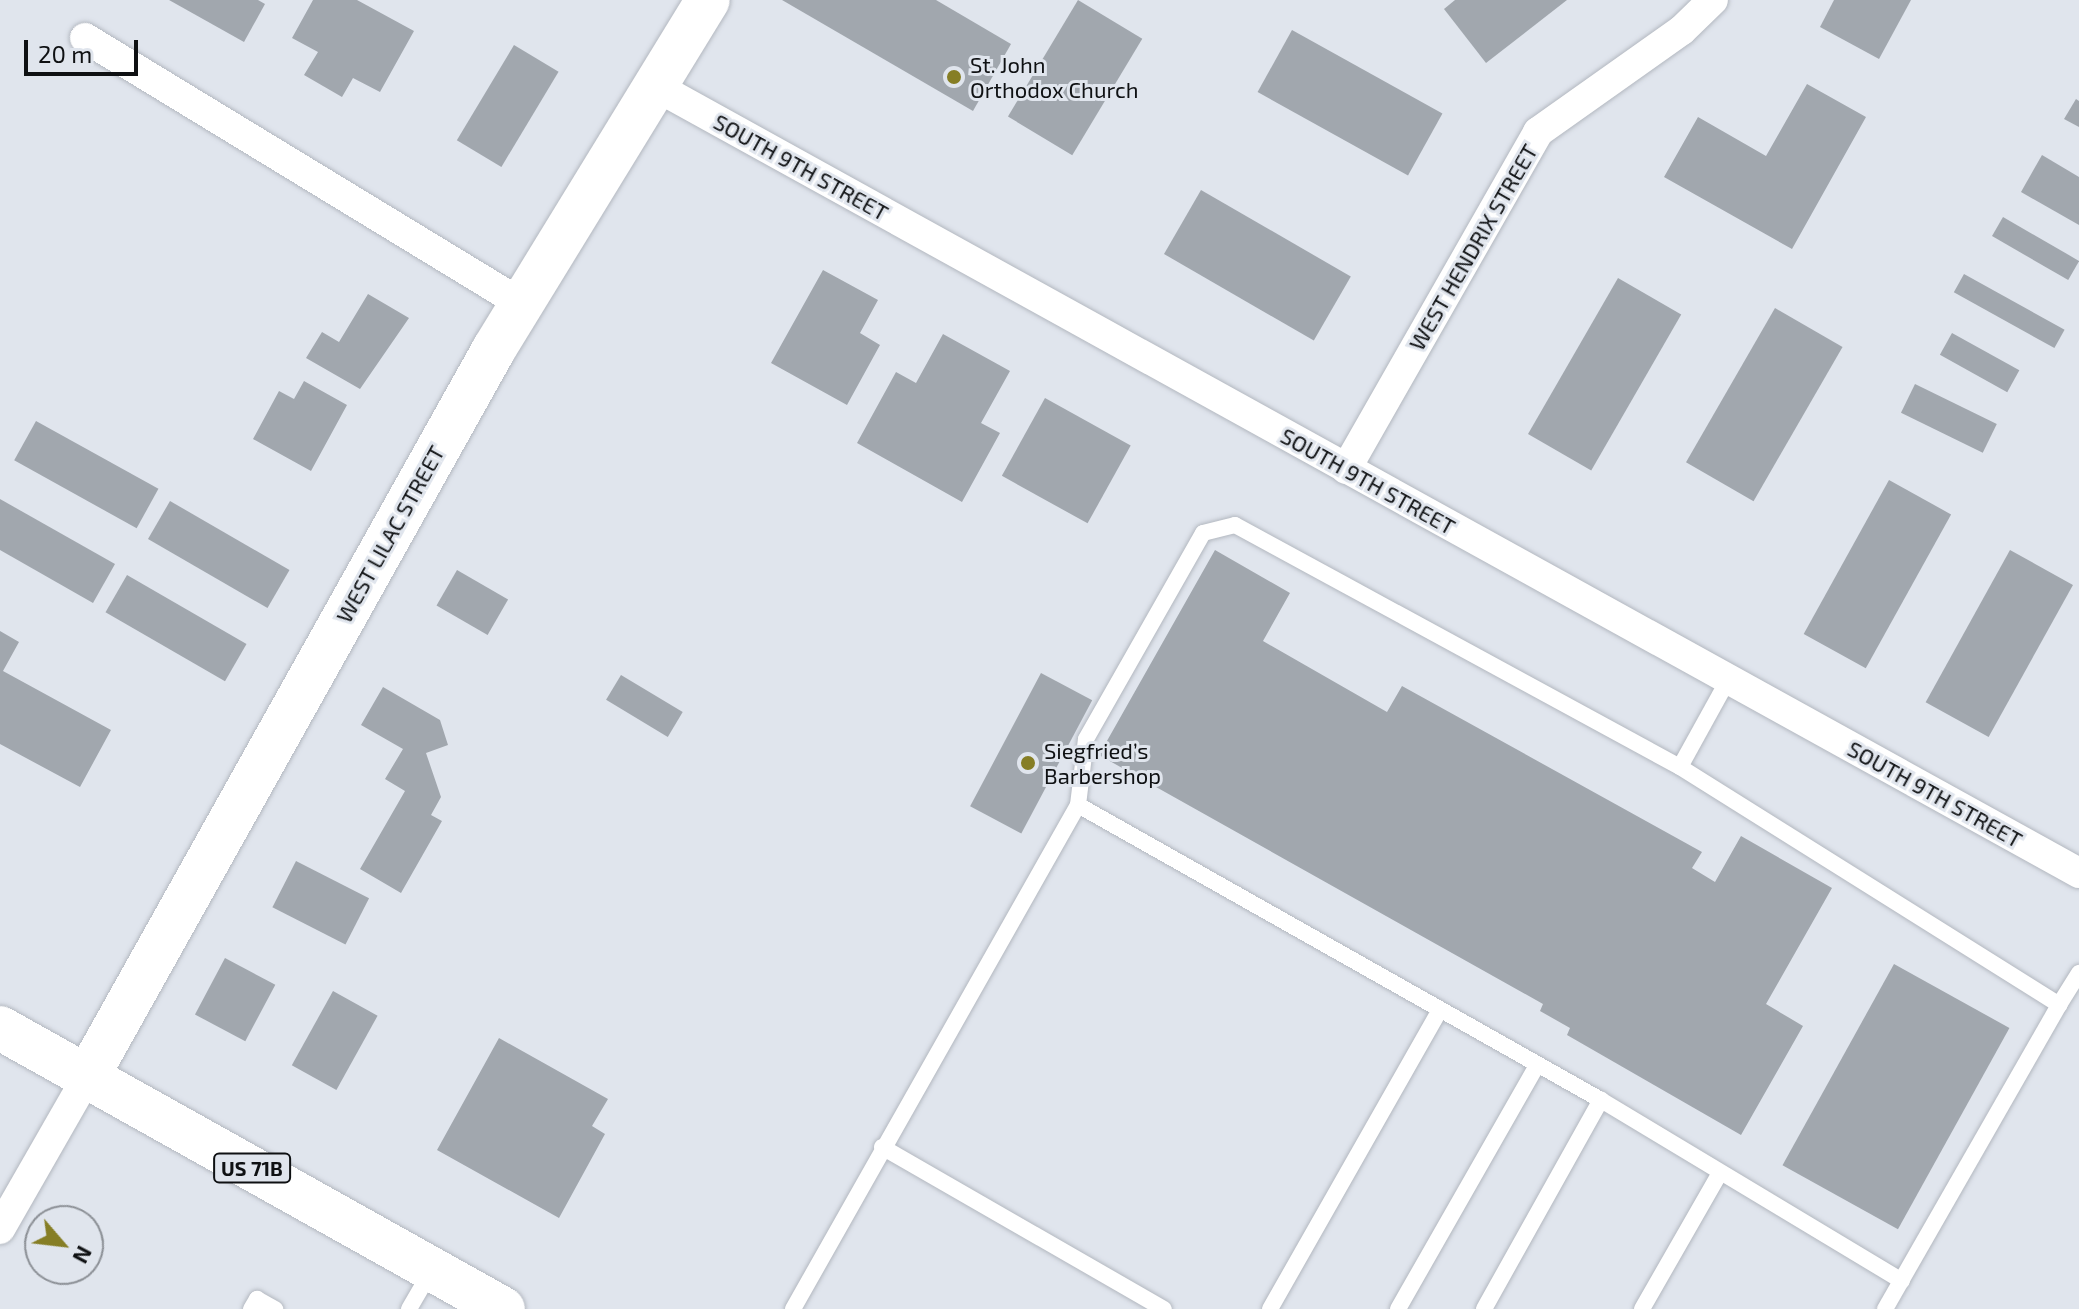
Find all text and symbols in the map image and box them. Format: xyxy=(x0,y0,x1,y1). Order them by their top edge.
scale bar xyxy=(28,24,142,74)
text: 20 m xyxy=(38,39,92,68)
place label: St. John Orthodox Church xyxy=(970,51,1138,102)
marker: St. John Orthodox Church xyxy=(945,68,963,86)
street label: SOUTH 9TH STREET xyxy=(709,108,893,226)
street label: WEST HENDRIX STREET xyxy=(1403,139,1543,355)
street label: SOUTH 9TH STREET xyxy=(1276,422,1460,540)
street label: WEST LILAC STREET xyxy=(330,441,450,627)
street label: SOUTH 9TH STREET xyxy=(1843,735,2027,853)
place label: Siegfried’s Barbershop xyxy=(1044,737,1161,788)
marker: Siegfried’s Barbershop xyxy=(1019,754,1037,772)
road number: US 71B xyxy=(212,1152,292,1184)
north arrow xyxy=(24,1205,104,1285)
text: N xyxy=(68,1242,99,1268)

